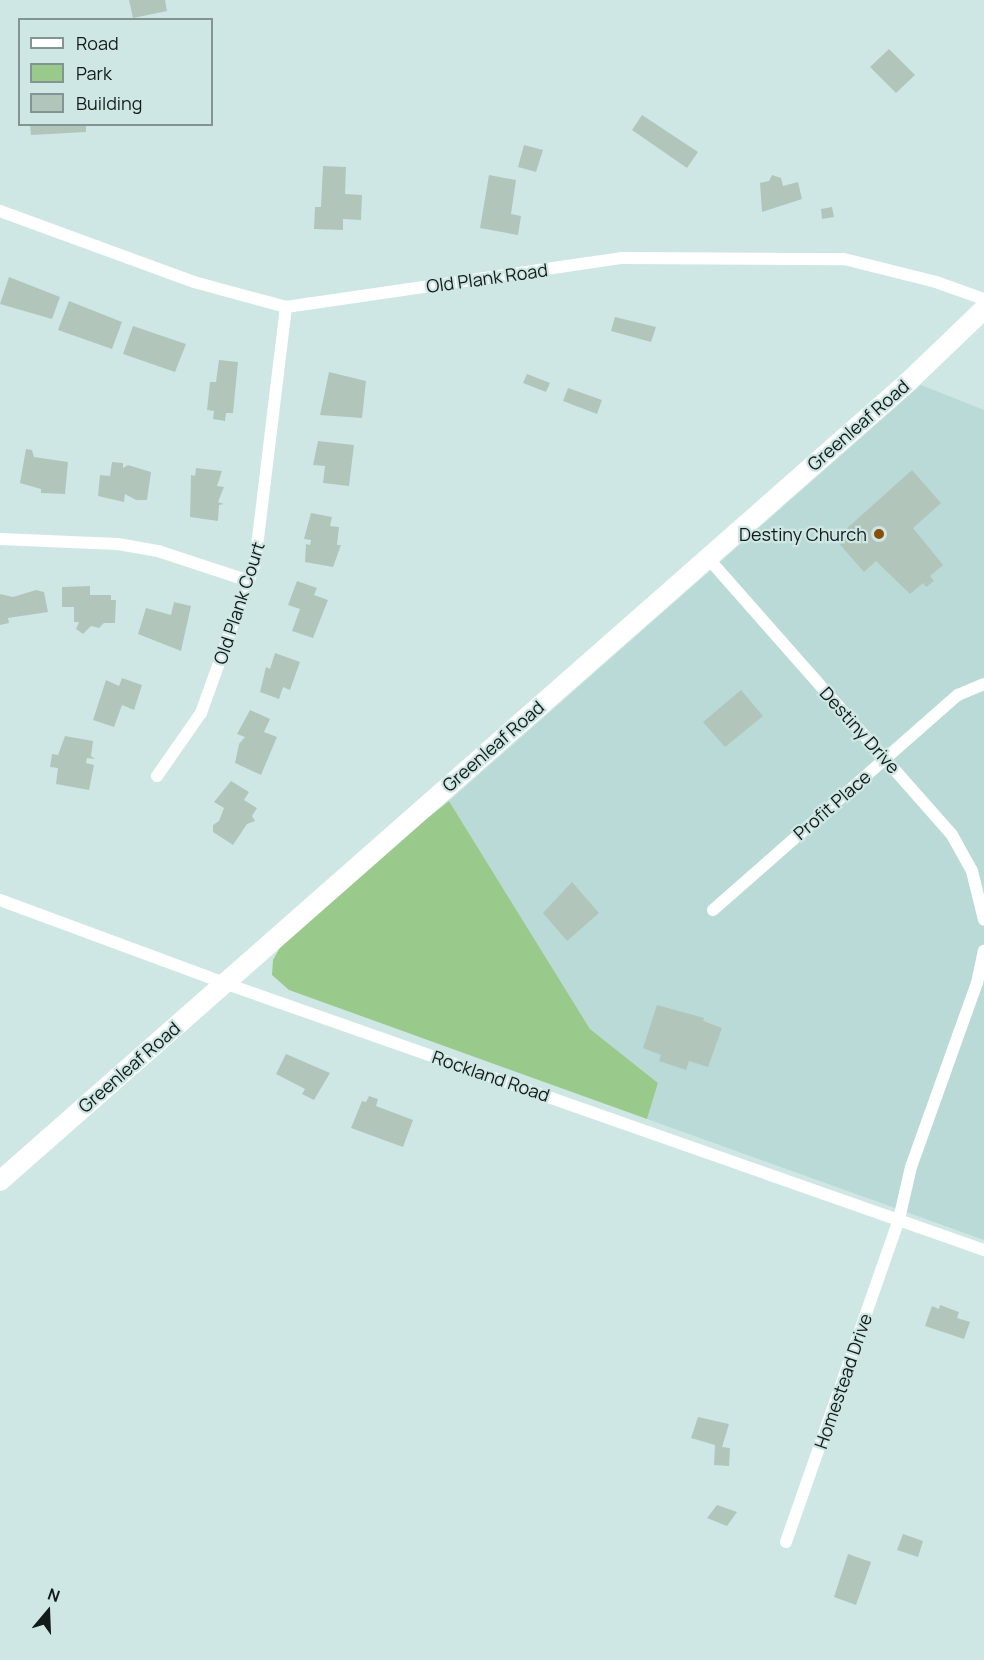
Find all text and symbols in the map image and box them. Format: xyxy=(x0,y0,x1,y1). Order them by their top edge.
legend xyxy=(18,18,213,126)
text: Road xyxy=(76,31,119,55)
text: Park xyxy=(76,61,112,85)
text: Building xyxy=(76,91,142,115)
street label: Old Plank Road xyxy=(425,259,549,297)
street label: Greenleaf Road xyxy=(803,375,913,475)
place label: Destiny Church xyxy=(739,523,867,545)
marker: Destiny Church xyxy=(872,527,886,541)
street label: Old Plank Court xyxy=(209,539,269,667)
street label: Destiny Drive xyxy=(816,682,904,778)
street label: Greenleaf Road xyxy=(438,696,548,796)
street label: Profit Place xyxy=(789,766,875,844)
street label: Greenleaf Road xyxy=(74,1017,184,1117)
street label: Rockland Road xyxy=(430,1046,552,1106)
street label: Homestead Drive xyxy=(810,1311,876,1451)
north arrow xyxy=(18,1582,78,1642)
text: N xyxy=(45,1583,63,1607)

